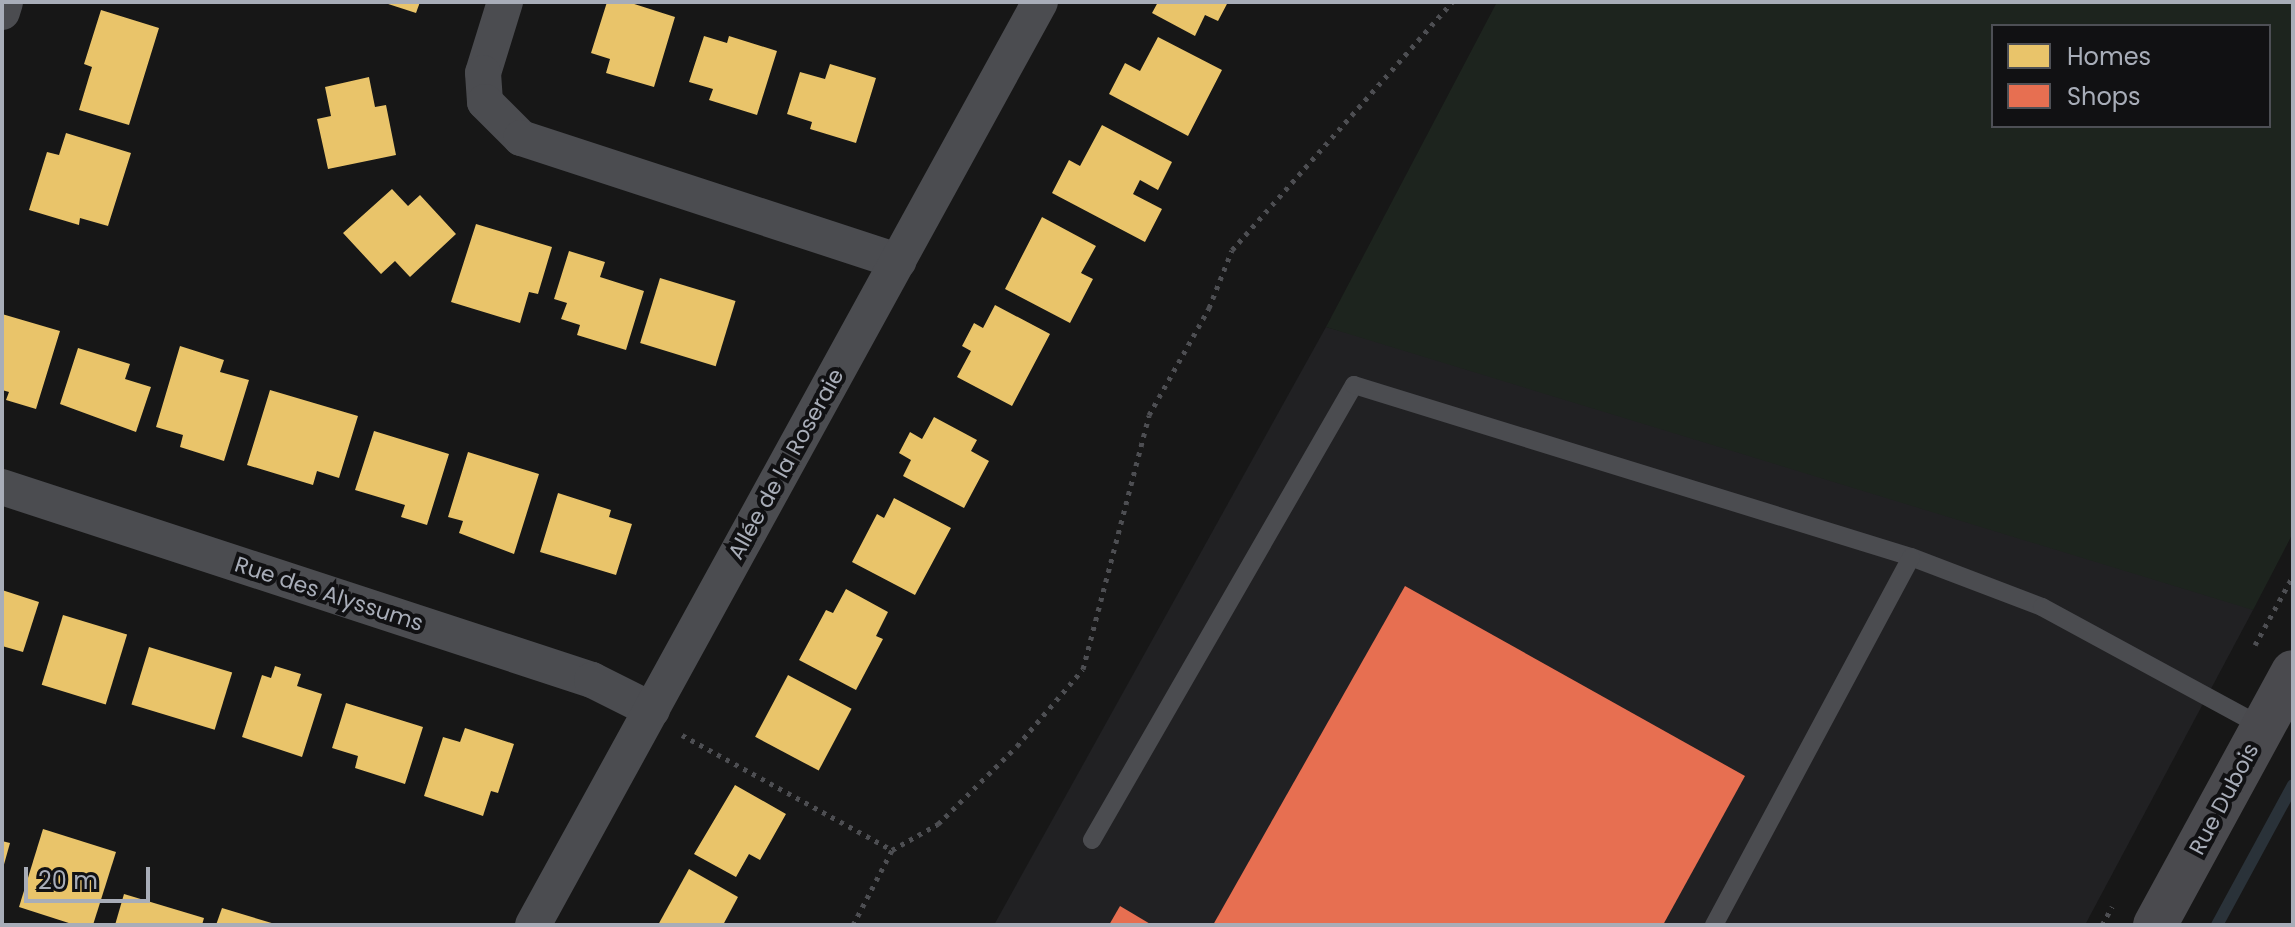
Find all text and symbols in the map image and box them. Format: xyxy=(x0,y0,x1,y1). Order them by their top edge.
legend xyxy=(1991,24,2271,128)
text: Homes xyxy=(2067,40,2151,73)
text: Shops xyxy=(2067,80,2141,113)
street label: Allée de la Roseraie xyxy=(723,364,849,564)
street label: Rue des Alyssums xyxy=(231,551,427,637)
street label: Rue Dubois xyxy=(2184,739,2264,859)
scale bar xyxy=(28,851,154,901)
text: 20 m xyxy=(38,864,98,897)

